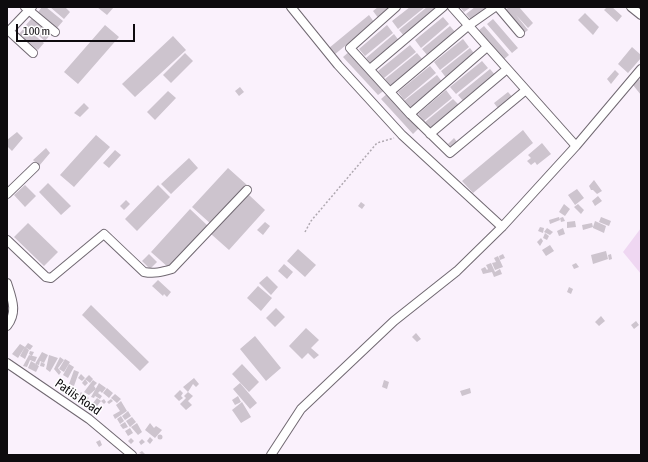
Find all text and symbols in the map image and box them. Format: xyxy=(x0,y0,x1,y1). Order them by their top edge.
scale bar xyxy=(18,16,137,42)
text: 100 m xyxy=(23,24,50,38)
street label: Patiis Road xyxy=(52,375,104,419)

